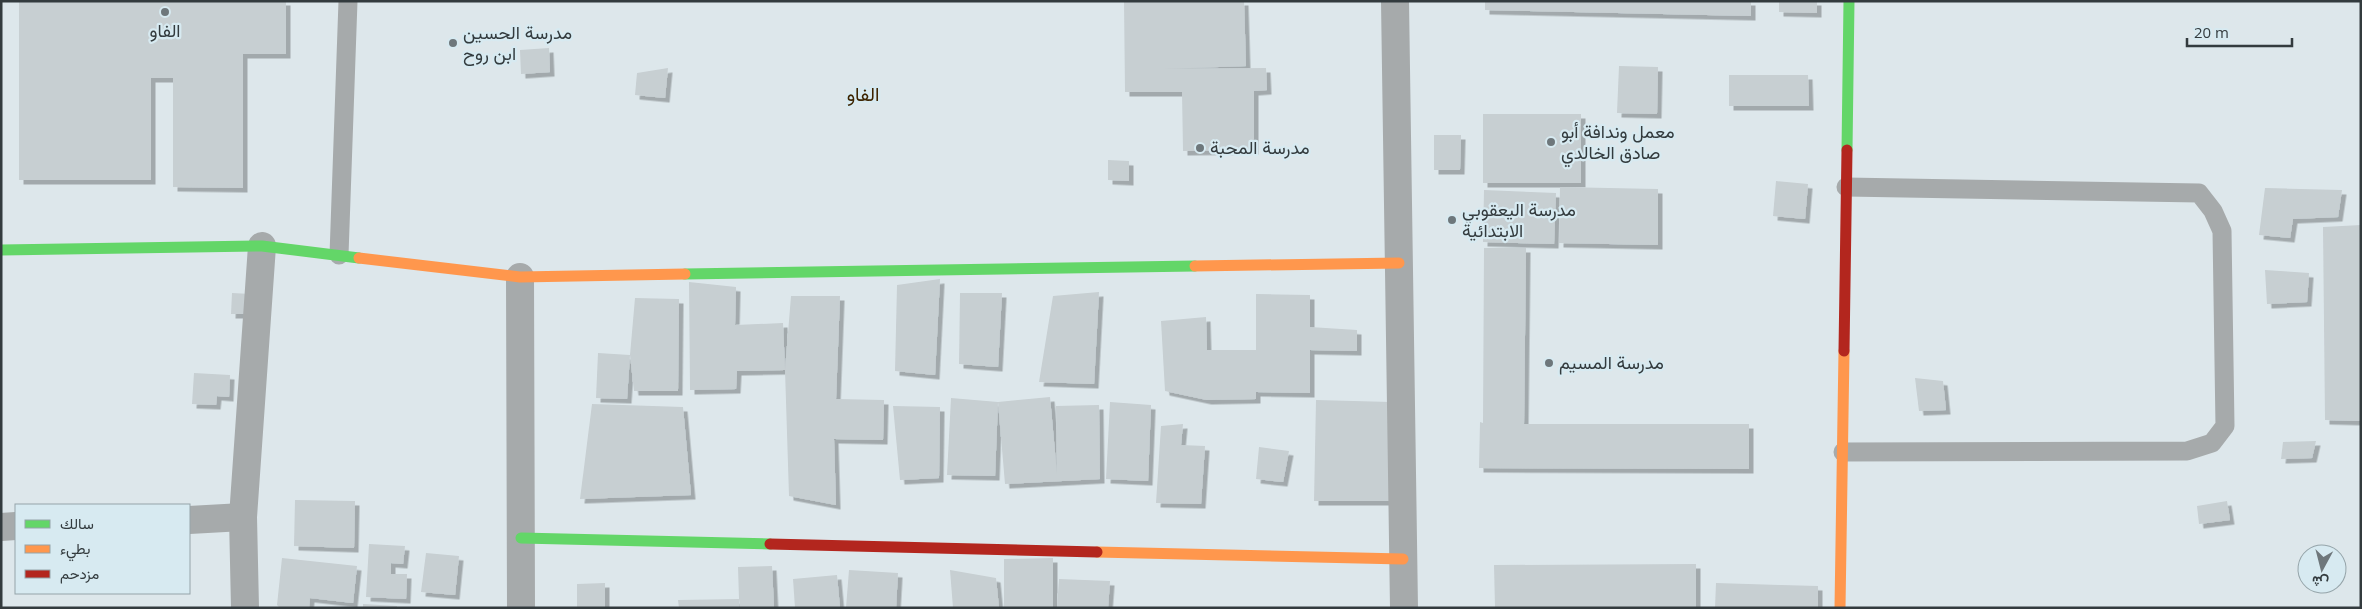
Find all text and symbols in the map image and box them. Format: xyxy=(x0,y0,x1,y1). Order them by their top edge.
marker: الفاو xyxy=(159,6,171,18)
scale bar xyxy=(2187,15,2292,47)
place label: الفاو xyxy=(149,18,181,42)
place label: مدرسة الحسين ابن روح xyxy=(463,20,572,66)
text: 20 m xyxy=(2194,22,2229,42)
marker: مدرسة الحسين ابن روح xyxy=(447,37,459,49)
district label: الفاو xyxy=(847,81,879,107)
place label: معمل وندافة أبو صادق الخالدي xyxy=(1561,119,1675,168)
place label: مدرسة المحبة xyxy=(1210,135,1310,159)
marker: معمل وندافة أبو صادق الخالدي xyxy=(1545,136,1557,148)
marker: مدرسة المحبة xyxy=(1194,142,1206,154)
place label: مدرسة اليعقوبي الابتدائية xyxy=(1462,197,1576,242)
marker: مدرسة اليعقوبي الابتدائية xyxy=(1446,214,1458,226)
place label: مدرسة المسيم xyxy=(1559,350,1664,375)
marker: مدرسة المسيم xyxy=(1543,357,1555,369)
legend xyxy=(15,504,190,594)
text: سالك xyxy=(60,513,94,533)
text: بطيء xyxy=(60,538,90,562)
north arrow xyxy=(2297,544,2347,594)
text: مزدحم xyxy=(60,563,99,584)
text: ش xyxy=(2311,572,2330,593)

